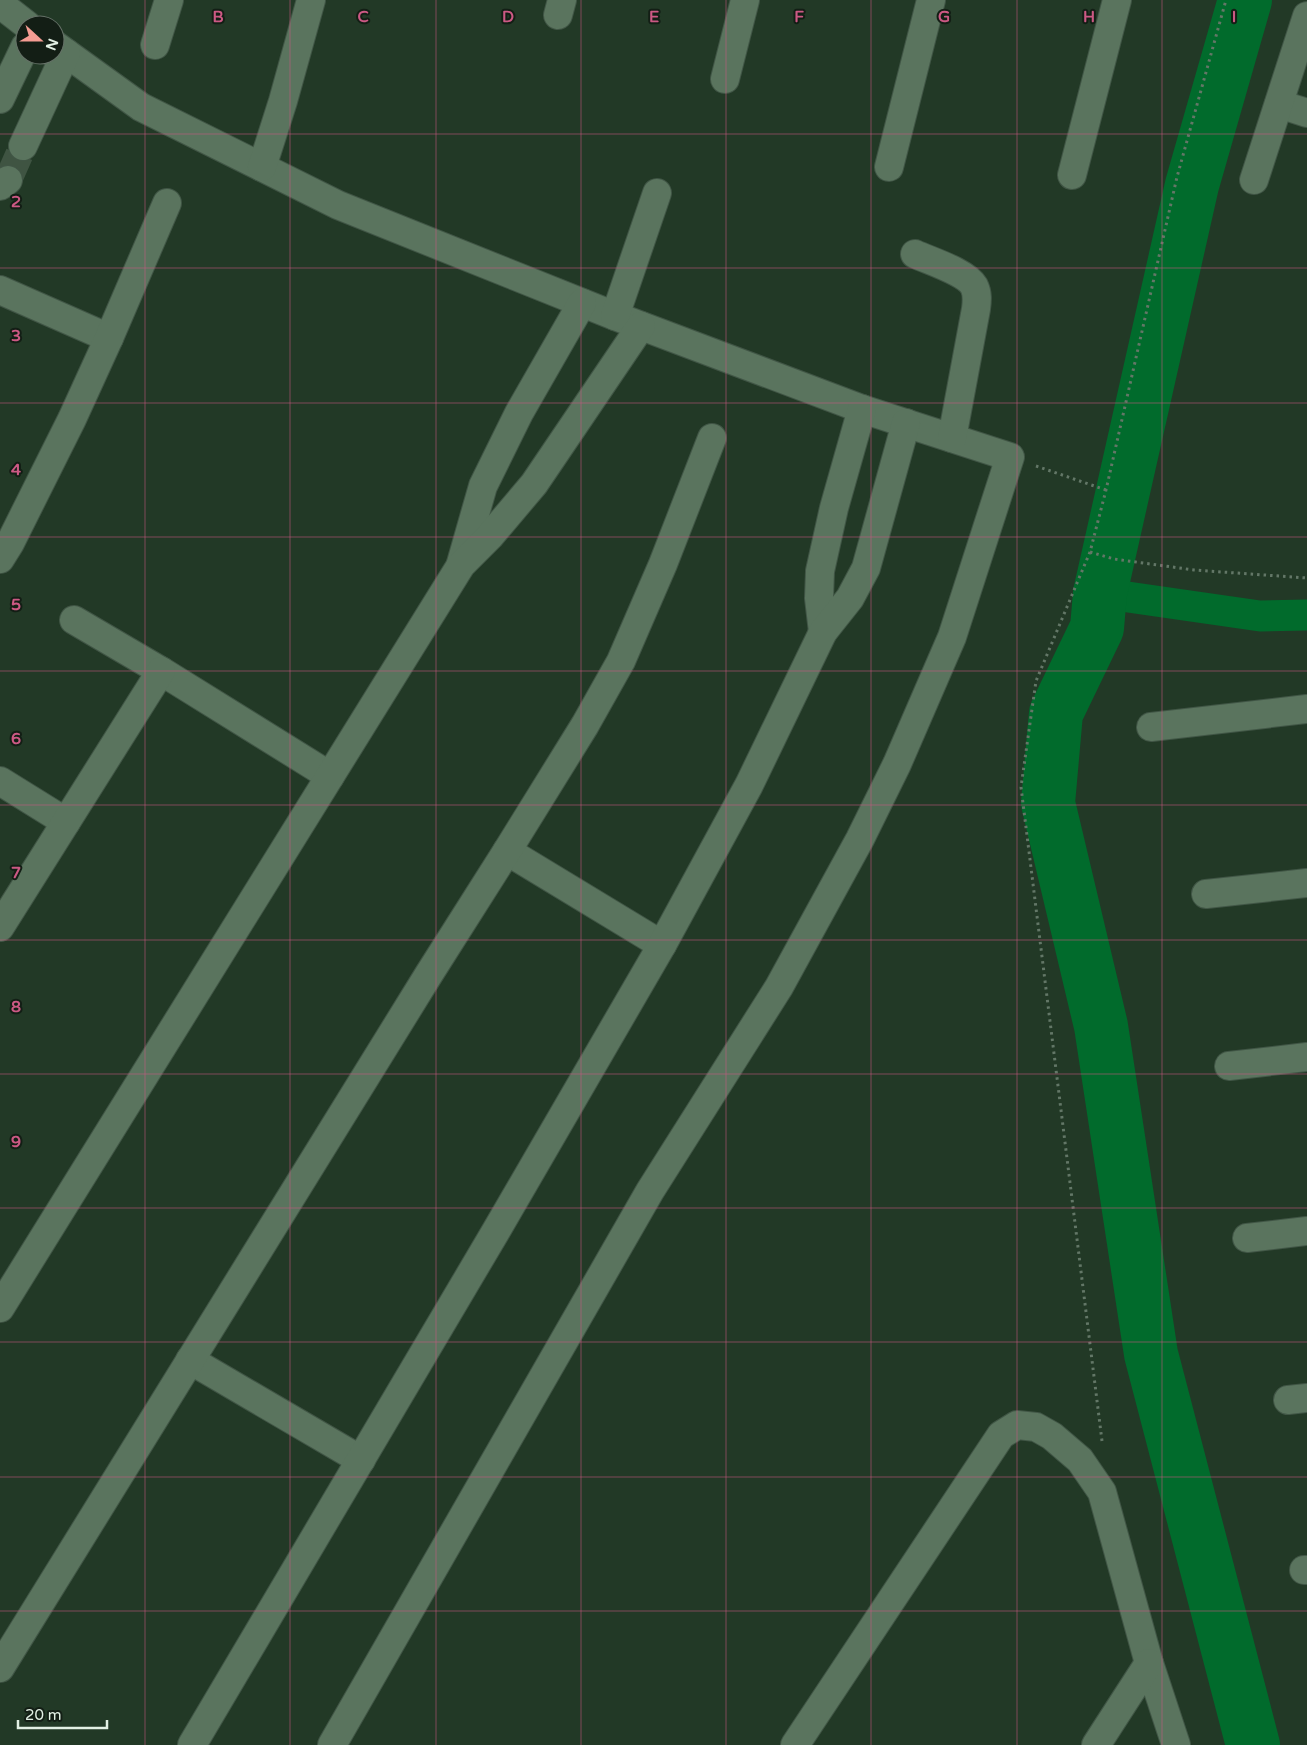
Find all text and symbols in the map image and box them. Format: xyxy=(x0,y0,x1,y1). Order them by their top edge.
text: B xyxy=(212,7,224,27)
text: C xyxy=(357,7,369,27)
text: D xyxy=(502,7,514,27)
text: E xyxy=(649,7,659,27)
text: F xyxy=(794,7,804,27)
text: G xyxy=(938,7,950,27)
text: H xyxy=(1083,7,1095,27)
text: I xyxy=(1232,7,1236,27)
north arrow xyxy=(15,15,65,65)
text: N xyxy=(42,36,62,53)
text: 2 xyxy=(11,192,21,212)
text: 3 xyxy=(11,326,21,346)
text: 4 xyxy=(11,460,21,480)
text: 5 xyxy=(11,595,21,615)
text: 6 xyxy=(11,729,21,749)
text: 7 xyxy=(11,863,21,883)
text: 8 xyxy=(11,997,21,1017)
text: 9 xyxy=(11,1132,21,1152)
scale bar xyxy=(18,1698,106,1730)
text: 20 m xyxy=(25,1706,62,1724)

